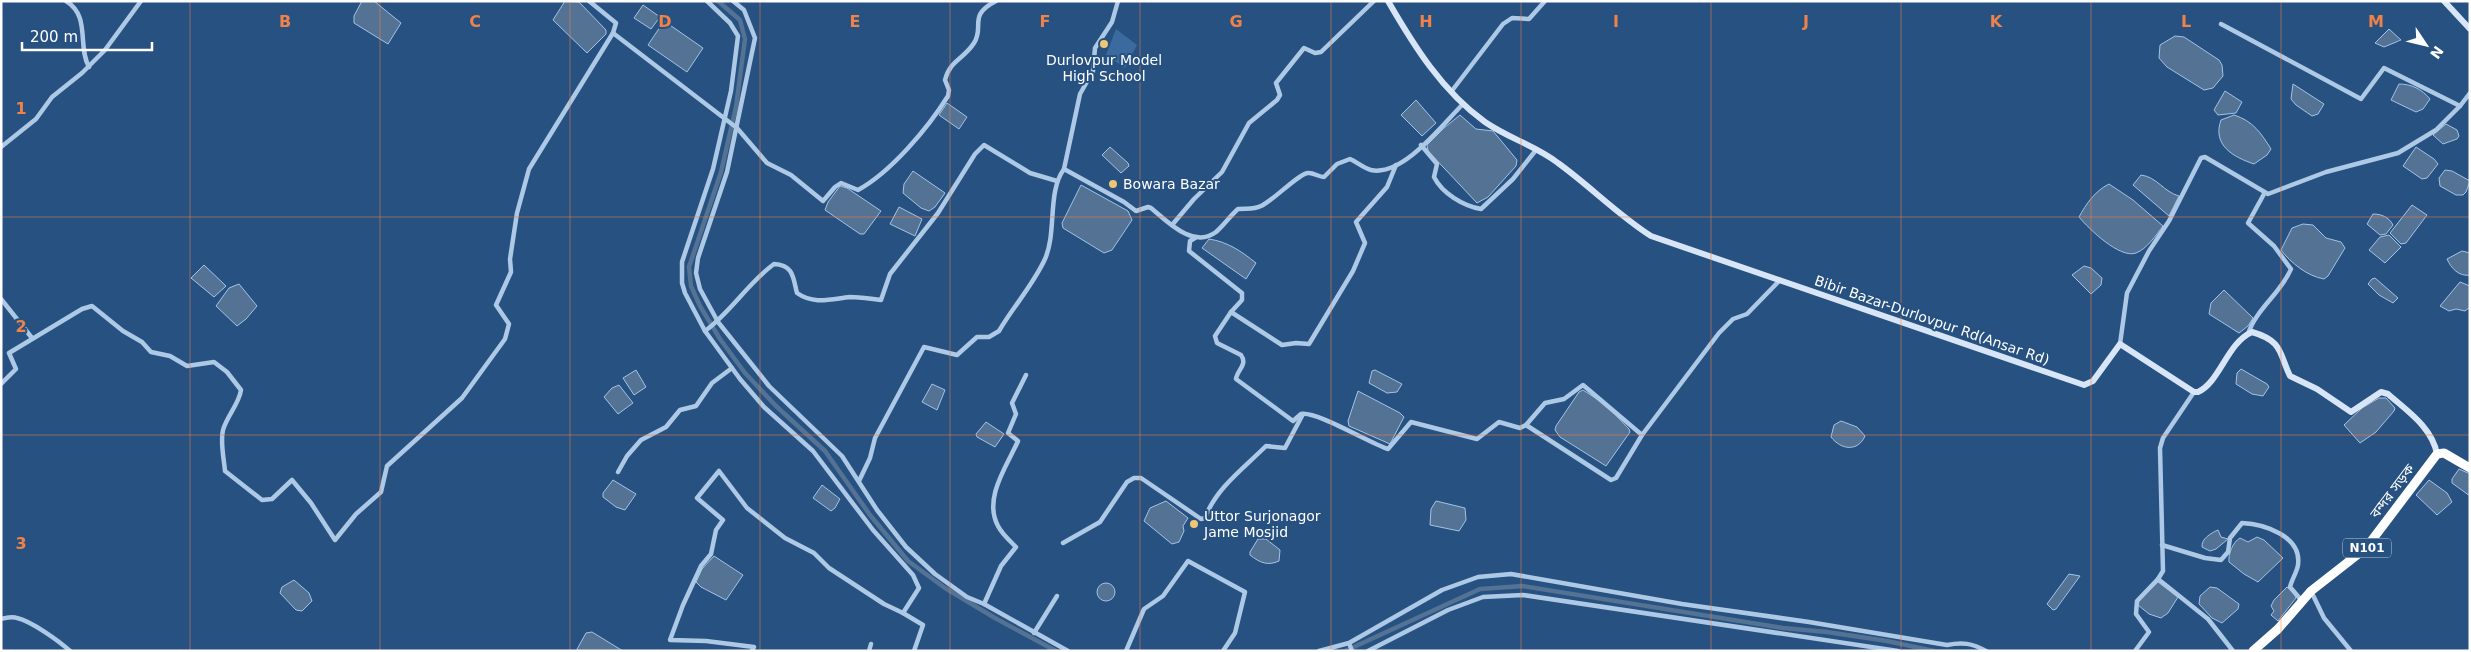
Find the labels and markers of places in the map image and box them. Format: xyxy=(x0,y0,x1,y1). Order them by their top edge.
marker: Durlovpur Model High School xyxy=(1098,38,1110,50)
place label: Durlovpur Model High School xyxy=(1046,52,1162,84)
place label: Bowara Bazar xyxy=(1123,176,1220,192)
marker: Bowara Bazar xyxy=(1107,178,1119,190)
place label: Uttor Surjonagor Jame Mosjid xyxy=(1203,508,1321,540)
marker: Uttor Surjonagor Jame Mosjid xyxy=(1188,518,1200,530)

